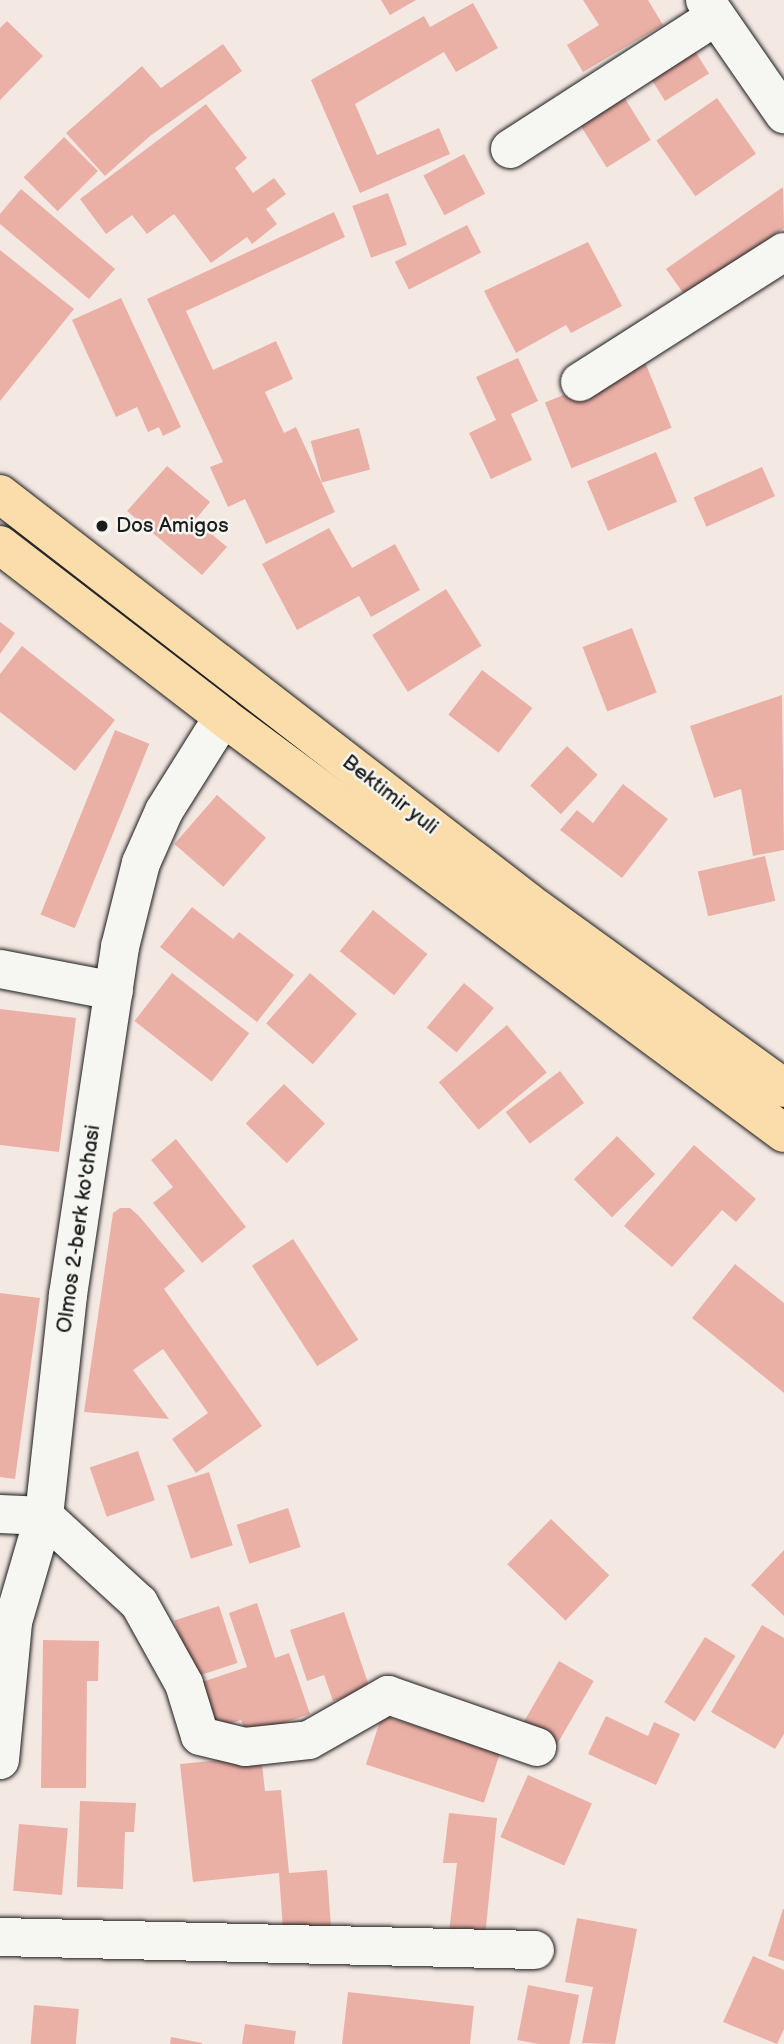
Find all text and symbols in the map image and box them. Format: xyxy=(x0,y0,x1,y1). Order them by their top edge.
place label: Dos Amigos xyxy=(116,513,229,539)
marker: Dos Amigos xyxy=(94,518,110,534)
street label: Bektimir yuli xyxy=(337,750,443,840)
street label: Olmos 2-berk ko'chasi xyxy=(52,1123,106,1335)

